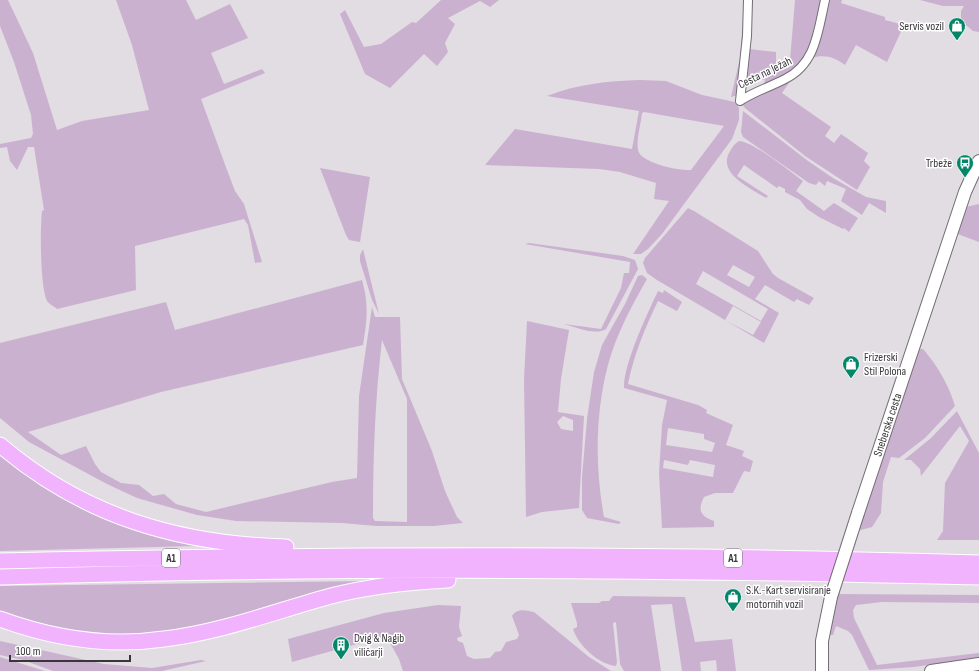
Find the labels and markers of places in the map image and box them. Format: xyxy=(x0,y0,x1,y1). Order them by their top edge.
shop icon: Servis vozil xyxy=(947,16,967,41)
place label: Servis vozil xyxy=(899,19,944,34)
bus stop icon: Trbeže xyxy=(955,153,975,178)
place label: Trbeže xyxy=(926,156,952,171)
place label: Frizerski Stil Polona xyxy=(864,350,907,379)
shop icon: Frizerski Stil Polona xyxy=(841,354,861,379)
place label: S.K.-Kart servisiranje motornih vozil xyxy=(746,583,831,612)
shop icon: S.K.-Kart servisiranje motornih vozil xyxy=(723,587,743,612)
place label: Dvig & Nagib viličarji xyxy=(354,631,404,660)
building icon: Dvig & Nagib viličarji xyxy=(331,635,351,660)

